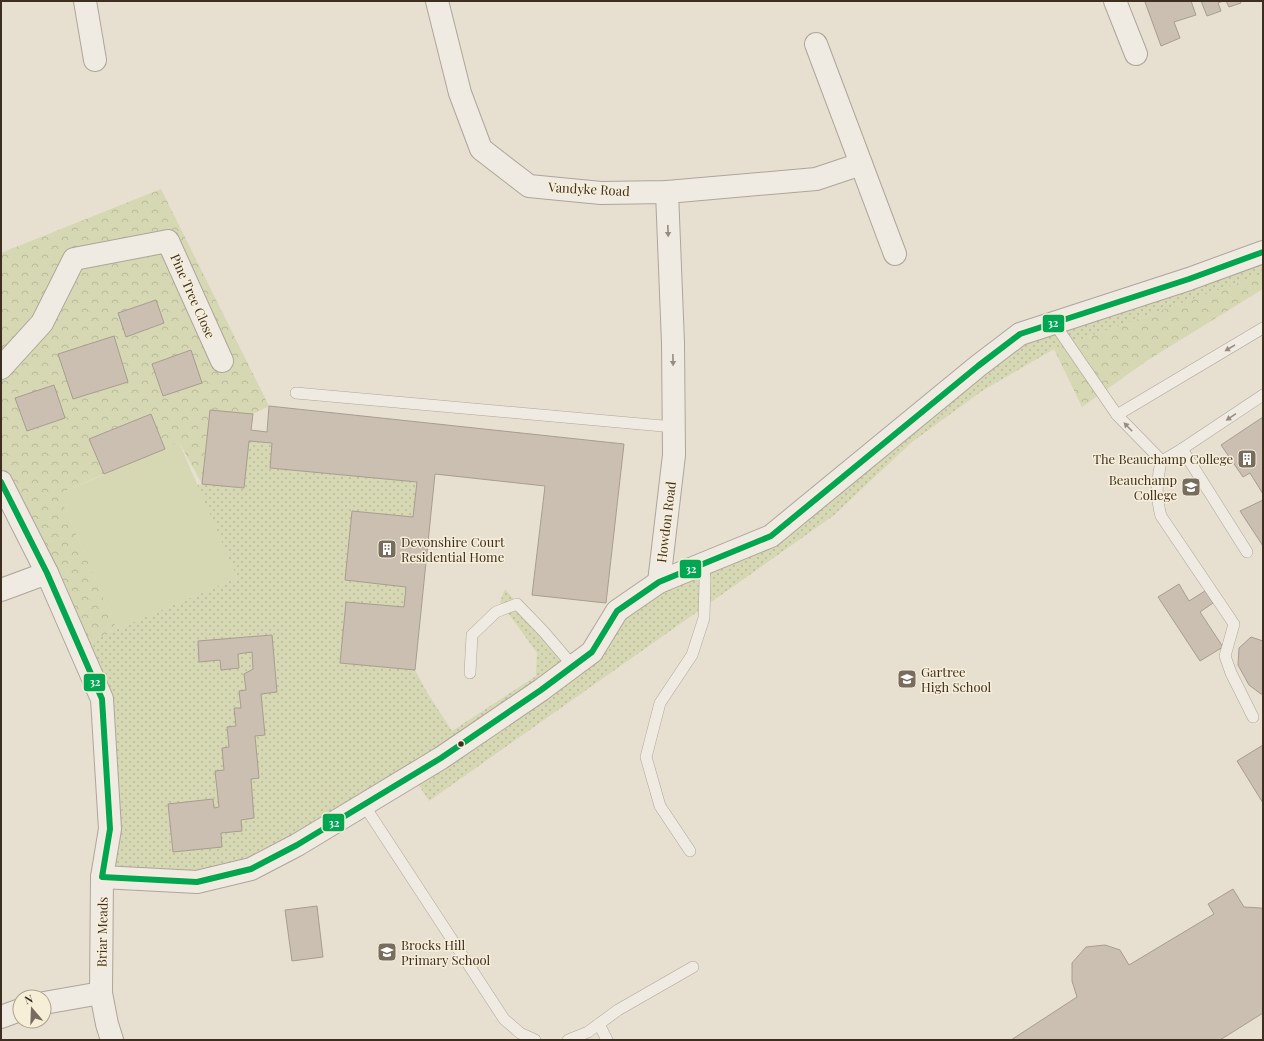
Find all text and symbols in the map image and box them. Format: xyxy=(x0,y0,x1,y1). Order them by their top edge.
street label: Vandyke Road xyxy=(547,178,631,199)
one-way arrow xyxy=(665,225,672,237)
street label: Pine Tree Close xyxy=(167,251,220,341)
line badge: 32 xyxy=(1042,314,1065,333)
text: 32 xyxy=(1047,315,1059,330)
one-way arrow xyxy=(1224,344,1235,351)
one-way arrow xyxy=(670,354,676,367)
one-way arrow xyxy=(1225,413,1236,421)
one-way arrow xyxy=(1123,422,1133,432)
building icon: The Beauchamp College xyxy=(1236,448,1258,470)
place label: The Beauchamp College xyxy=(1093,450,1233,467)
place label: Beauchamp College xyxy=(1109,471,1177,503)
school or university icon: Beauchamp College xyxy=(1180,476,1202,498)
street label: Howdon Road xyxy=(652,480,679,564)
place label: Devonshire Court Residential Home xyxy=(401,533,505,565)
building icon: Devonshire Court Residential Home xyxy=(376,538,398,560)
line badge: 32 xyxy=(679,559,702,579)
text: 32 xyxy=(685,561,697,576)
place label: Gartree High School xyxy=(921,663,991,695)
school or university icon: Gartree High School xyxy=(896,668,918,690)
line badge: 32 xyxy=(83,673,106,692)
text: 32 xyxy=(89,674,101,689)
unlabelled marker xyxy=(456,739,466,749)
line badge: 32 xyxy=(322,813,345,832)
text: 32 xyxy=(328,815,340,830)
street label: Briar Meads xyxy=(92,896,111,967)
place label: Brocks Hill Primary School xyxy=(401,936,491,968)
school or university icon: Brocks Hill Primary School xyxy=(376,941,398,963)
north arrow xyxy=(12,989,52,1029)
text: N xyxy=(22,991,35,1007)

